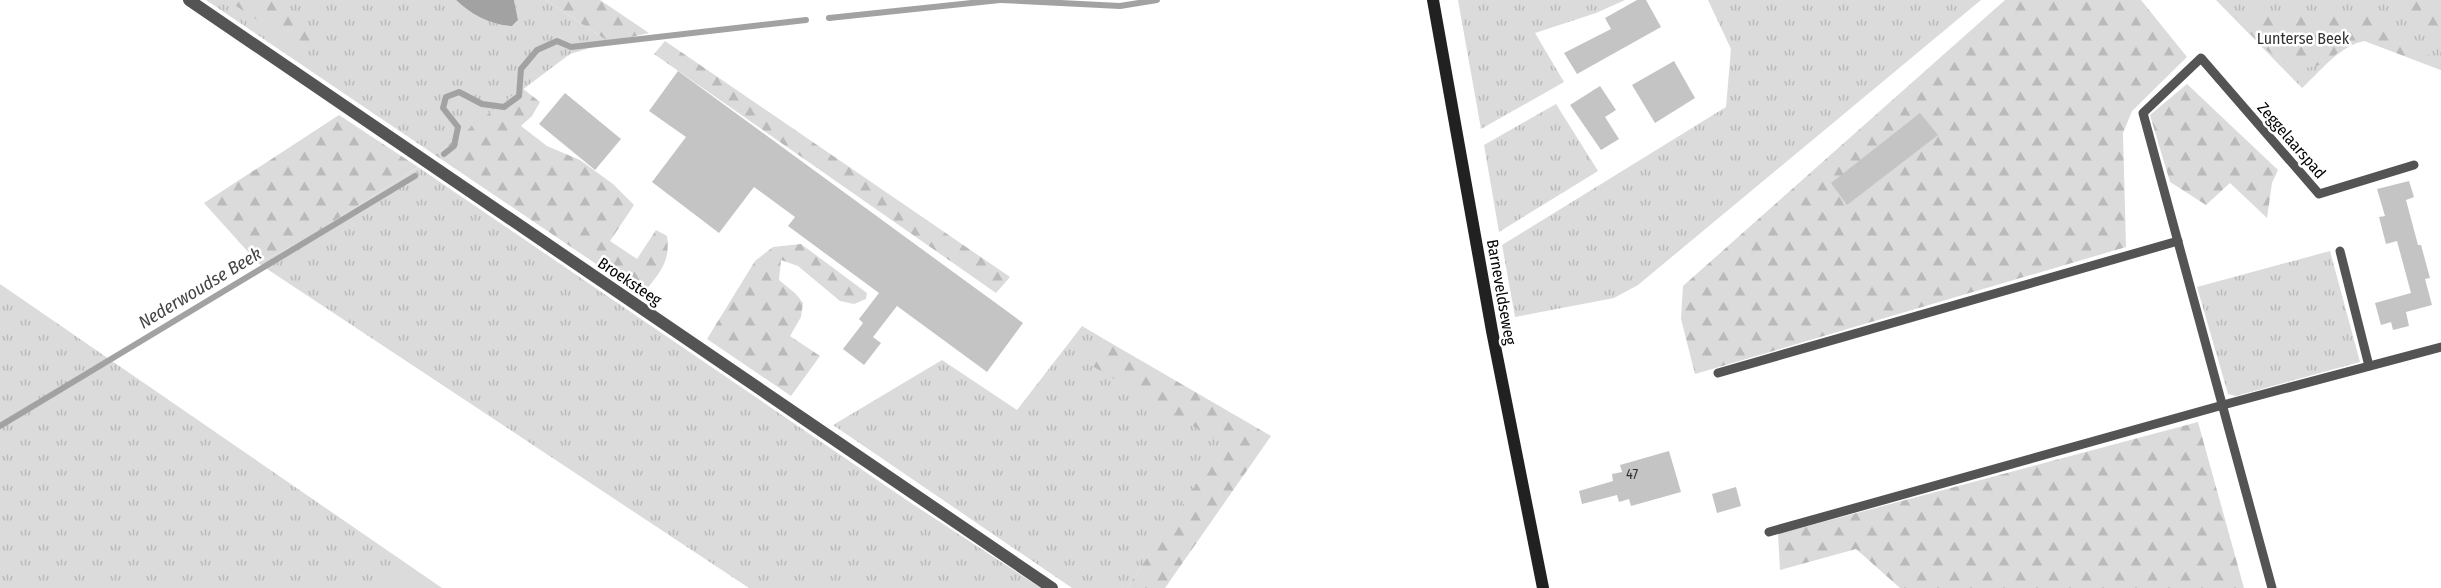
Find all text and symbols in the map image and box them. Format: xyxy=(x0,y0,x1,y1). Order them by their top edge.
park label: Lunterse Beek xyxy=(2257,29,2350,48)
street label: Zeggelaarspad xyxy=(2253,98,2330,182)
street label: Barneveldseweg xyxy=(1483,238,1520,347)
water label: Nederwoudse Beek xyxy=(134,243,266,333)
street label: Broeksteeg xyxy=(594,253,666,310)
house number: 47 xyxy=(1626,466,1638,483)

